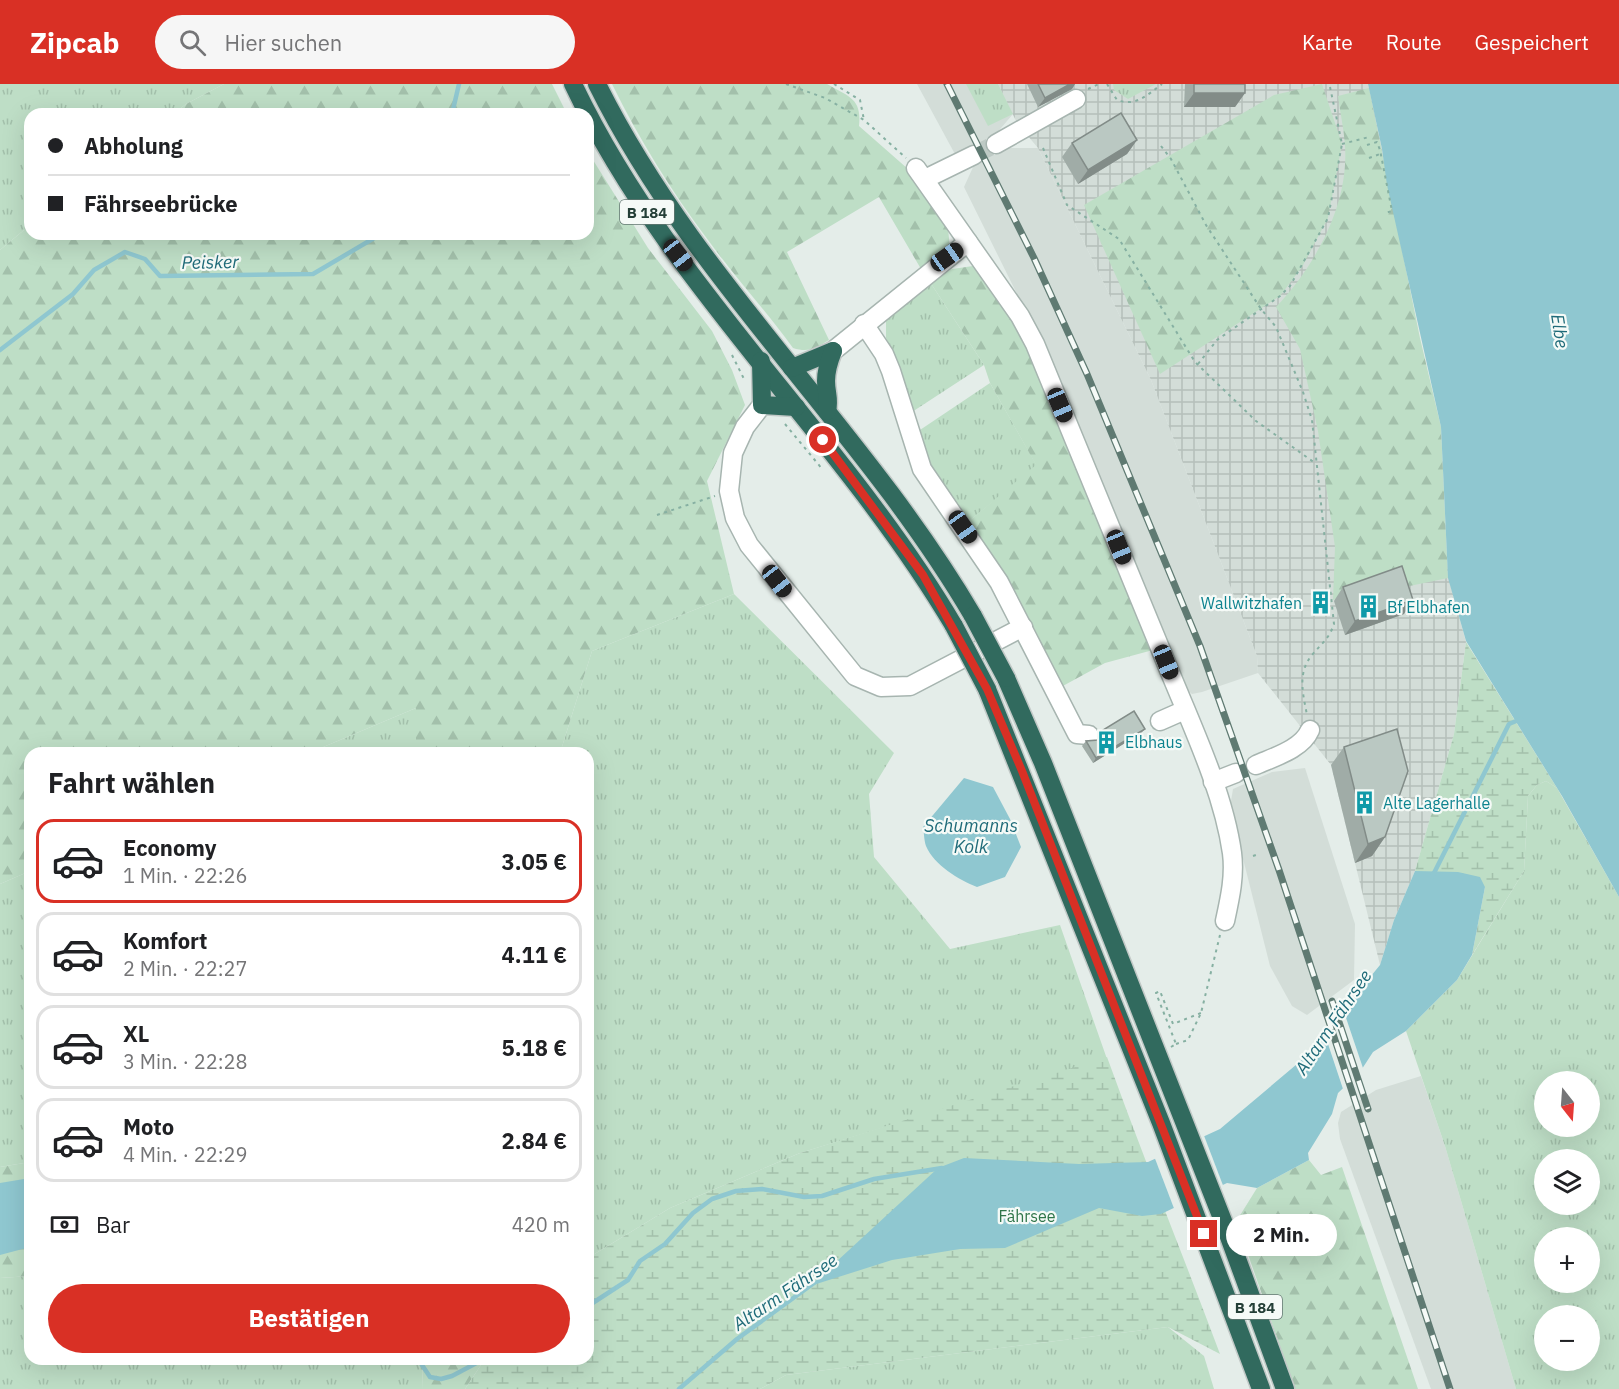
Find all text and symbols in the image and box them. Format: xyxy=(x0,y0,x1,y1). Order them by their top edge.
search box xyxy=(155,15,575,69)
text: Zipcab xyxy=(30,24,119,61)
icon: search xyxy=(176,26,209,59)
text: Hier suchen xyxy=(224,28,342,57)
text: Karte xyxy=(1302,28,1353,56)
text: Route xyxy=(1386,28,1442,56)
text: Gespeichert xyxy=(1475,28,1589,56)
text: Abholung xyxy=(84,131,183,160)
text: Fährseebrücke xyxy=(84,189,238,218)
road number: B 184 xyxy=(620,200,674,224)
car xyxy=(660,235,696,275)
car xyxy=(927,239,967,275)
water label: Peisker xyxy=(181,250,239,274)
water label: Elbe xyxy=(1546,312,1574,350)
car xyxy=(1045,385,1075,425)
route start xyxy=(809,426,836,453)
car xyxy=(945,507,981,547)
car xyxy=(1104,527,1134,567)
car xyxy=(759,561,795,601)
building icon: Wallwitzhafen xyxy=(1307,590,1333,616)
place label: Wallwitzhafen xyxy=(1201,593,1302,613)
building icon: Bf Elbhafen xyxy=(1356,594,1382,620)
place label: Bf Elbhafen xyxy=(1387,597,1470,617)
car xyxy=(1151,642,1181,682)
building icon: Elbhaus xyxy=(1094,729,1120,755)
place label: Elbhaus xyxy=(1125,732,1182,752)
text: Fahrt wählen xyxy=(48,765,215,800)
building icon: Alte Lagerhalle xyxy=(1352,790,1378,816)
place label: Alte Lagerhalle xyxy=(1383,793,1490,813)
water label: Schumanns Kolk xyxy=(924,814,1018,858)
text: Economy xyxy=(123,833,217,862)
icon: car xyxy=(51,834,105,888)
text: 3.05 € xyxy=(502,847,567,876)
text: 1 Min. · 22:26 xyxy=(123,862,248,889)
text: Komfort xyxy=(123,926,208,955)
icon: car xyxy=(51,927,105,981)
text: 4.11 € xyxy=(502,940,567,969)
text: 2 Min. · 22:27 xyxy=(123,955,248,982)
water label: Altarm Fährsee xyxy=(1289,965,1377,1080)
text: XL xyxy=(123,1019,149,1048)
icon: car xyxy=(51,1020,105,1074)
text: 5.18 € xyxy=(502,1033,567,1062)
text: 3 Min. · 22:28 xyxy=(123,1048,248,1075)
north arrow xyxy=(1534,1071,1600,1137)
map controls xyxy=(1534,1071,1600,1371)
text: Moto xyxy=(123,1112,174,1141)
icon: car xyxy=(51,1113,105,1167)
text: 2.84 € xyxy=(502,1126,567,1155)
text: 4 Min. · 22:29 xyxy=(123,1141,248,1168)
button: layers xyxy=(1534,1149,1600,1215)
park label: Fährsee xyxy=(998,1206,1056,1226)
icon: cash xyxy=(48,1208,81,1241)
text: Bar xyxy=(96,1210,130,1239)
text: 420 m xyxy=(512,1211,570,1238)
callout: 2 Min. xyxy=(1225,1213,1336,1255)
route end xyxy=(1190,1220,1217,1247)
text: 2 Min. xyxy=(1253,1221,1310,1248)
button: + xyxy=(1534,1227,1600,1293)
water label: Altarm Fährsee xyxy=(727,1248,842,1336)
button: Bestätigen xyxy=(48,1284,570,1353)
road number: B 184 xyxy=(1228,1295,1282,1319)
button: − xyxy=(1534,1305,1600,1371)

